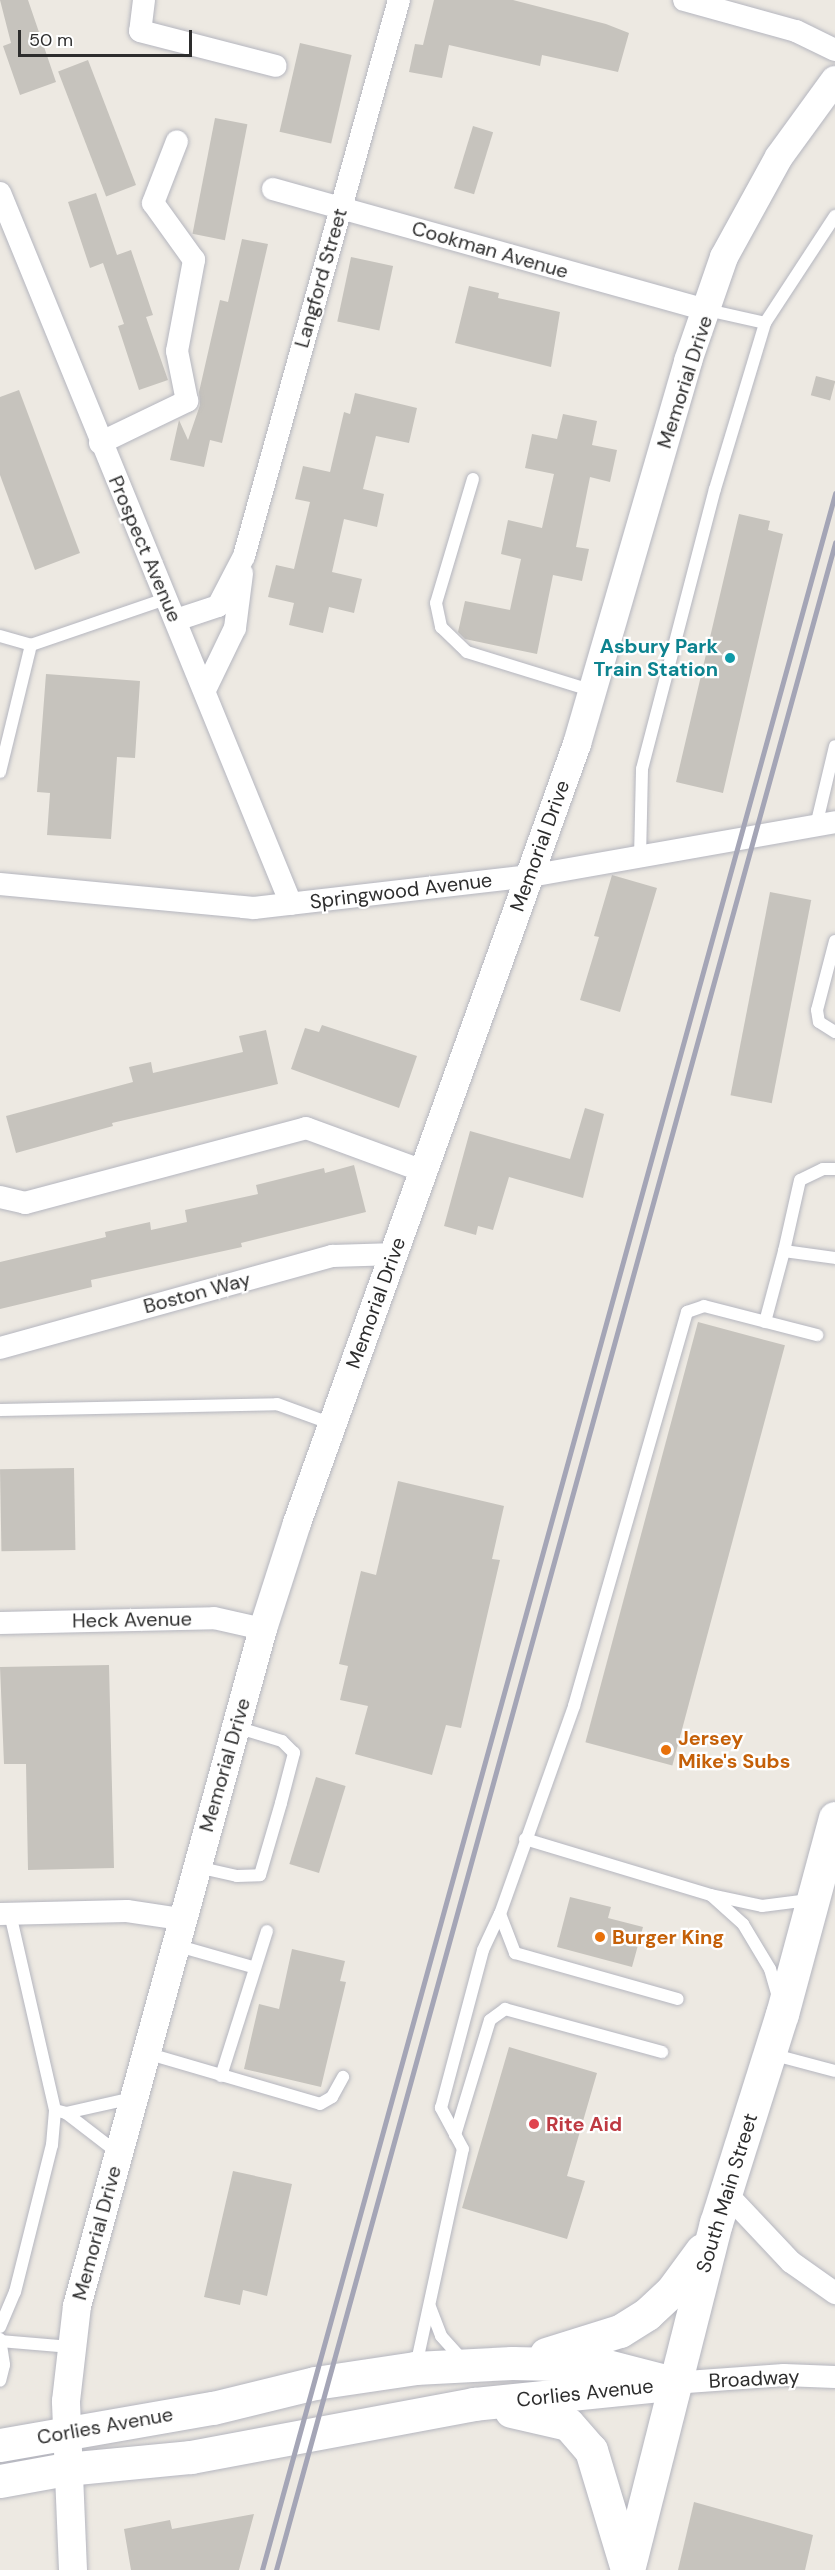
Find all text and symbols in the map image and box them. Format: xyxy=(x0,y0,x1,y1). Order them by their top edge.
scale bar xyxy=(21,18,195,56)
text: 50 m xyxy=(29,28,73,52)
street label: Langford Street xyxy=(290,206,352,350)
street label: Cookman Avenue xyxy=(409,216,571,284)
street label: Memorial Drive xyxy=(652,313,718,451)
street label: Prospect Avenue xyxy=(103,472,187,626)
place label: Asbury Park Train Station xyxy=(594,634,718,681)
marker: Asbury Park Train Station xyxy=(723,651,737,665)
street label: Memorial Drive xyxy=(505,777,575,915)
street label: Springwood Avenue xyxy=(309,868,493,914)
street label: Memorial Drive xyxy=(341,1234,411,1372)
street label: Boston Way xyxy=(141,1267,253,1319)
street label: Heck Avenue xyxy=(72,1607,192,1633)
street label: Memorial Drive xyxy=(194,1695,256,1835)
place label: Jersey Mike's Subs xyxy=(678,1726,790,1773)
marker: Jersey Mike's Subs xyxy=(659,1743,673,1757)
place label: Burger King xyxy=(612,1925,724,1949)
marker: Burger King xyxy=(593,1930,607,1944)
street label: South Main Street xyxy=(691,2110,763,2276)
place label: Rite Aid xyxy=(546,2112,622,2136)
marker: Rite Aid xyxy=(527,2117,541,2131)
street label: Memorial Drive xyxy=(68,2163,126,2303)
street label: Broadway xyxy=(708,2365,800,2393)
street label: Corlies Avenue xyxy=(515,2374,655,2412)
street label: Corlies Avenue xyxy=(35,2402,175,2450)

